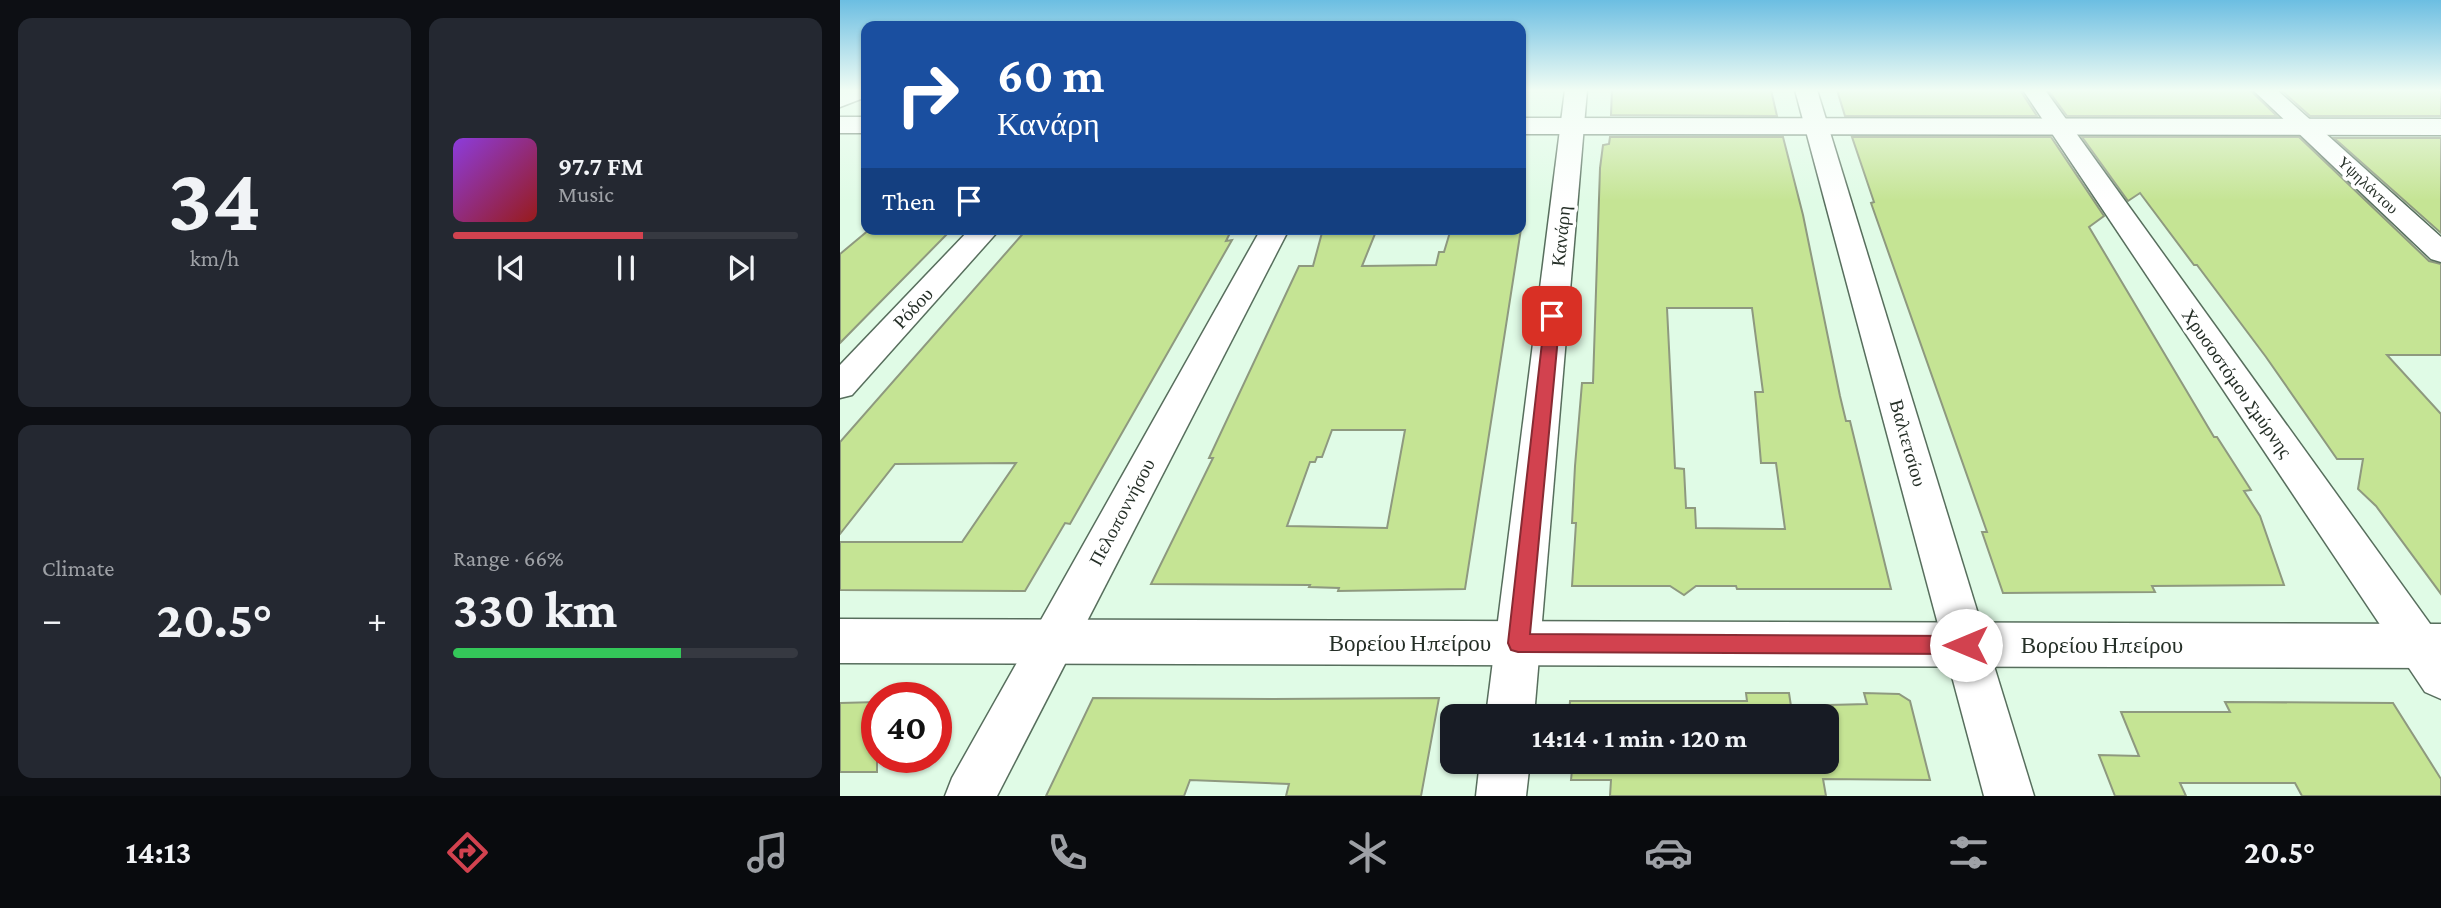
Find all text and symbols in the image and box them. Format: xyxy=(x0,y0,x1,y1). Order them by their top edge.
text: 60 m xyxy=(997,48,1104,103)
icon: right xyxy=(882,49,973,140)
text: Κανάρη xyxy=(997,106,1100,142)
text: 34 xyxy=(168,148,261,250)
text: 97.7 FM xyxy=(558,152,643,181)
street label: Υψηλάντου xyxy=(2334,153,2402,218)
text: Music xyxy=(558,181,614,207)
icon: arrive xyxy=(950,182,988,220)
text: Then xyxy=(882,187,936,216)
street label: Κανάρη xyxy=(1547,205,1575,267)
text: km/h xyxy=(190,245,239,271)
icon: previous xyxy=(492,249,530,287)
icon: pause xyxy=(607,249,645,287)
icon: next xyxy=(722,249,760,287)
street label: Ρόδου xyxy=(889,283,937,333)
pin xyxy=(1522,286,1582,346)
icon: arrive xyxy=(1533,297,1571,335)
street label: Χρυσοστόμου Σμύρνης xyxy=(2178,305,2297,462)
street label: Βαλτετσίου xyxy=(1886,397,1930,489)
street label: Πελοποννήσου xyxy=(1085,455,1159,569)
text: Range · 66% xyxy=(453,545,564,571)
text: Climate xyxy=(42,555,114,581)
text: 330 km xyxy=(453,580,617,638)
text: 20.5° xyxy=(157,590,272,648)
text: − xyxy=(42,598,62,640)
text: + xyxy=(367,598,387,640)
position arrow xyxy=(1929,608,2003,682)
street label: Βορείου Ηπείρου xyxy=(1329,630,1491,656)
street label: Βορείου Ηπείρου xyxy=(2021,632,2183,658)
speed limit sign: 40 xyxy=(861,682,952,773)
text: 14:14 · 1 min · 120 m xyxy=(1532,724,1747,753)
icon: directions xyxy=(443,828,492,877)
icon: music xyxy=(743,828,792,877)
icon: phone xyxy=(1043,828,1092,877)
icon: climate xyxy=(1343,828,1392,877)
icon: car xyxy=(1644,828,1693,877)
icon: filters xyxy=(1944,828,1993,877)
text: 14:13 xyxy=(126,834,191,870)
text: 20.5° xyxy=(2244,834,2315,870)

